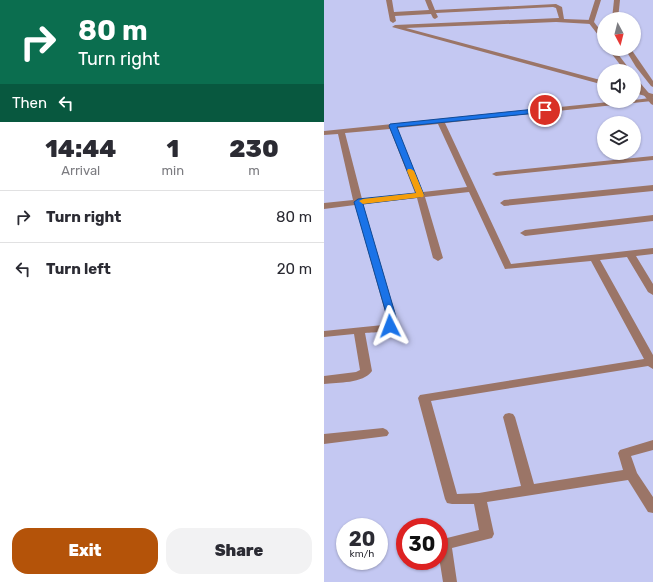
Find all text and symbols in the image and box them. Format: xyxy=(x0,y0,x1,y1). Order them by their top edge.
north arrow xyxy=(597,12,641,56)
map controls xyxy=(597,12,641,160)
text: 80 m xyxy=(78,14,148,47)
icon: right xyxy=(12,16,64,68)
text: Turn right xyxy=(78,48,160,70)
button: sound xyxy=(597,64,641,108)
icon: left xyxy=(55,92,77,114)
pin xyxy=(528,93,562,127)
text: Then xyxy=(12,94,47,112)
icon: arrive xyxy=(534,99,556,121)
button: layers xyxy=(597,116,641,160)
text: 14:44 xyxy=(45,135,116,163)
text: 1 xyxy=(166,135,179,163)
text: 230 xyxy=(229,135,279,163)
text: Arrival xyxy=(61,163,100,178)
text: min xyxy=(162,163,184,178)
text: m xyxy=(248,163,260,178)
icon: right xyxy=(12,206,34,228)
text: Turn right xyxy=(46,208,121,226)
text: 80 m xyxy=(276,208,312,226)
icon: left xyxy=(12,258,34,280)
text: Turn left xyxy=(46,260,111,278)
text: 20 m xyxy=(277,260,312,278)
position arrow xyxy=(369,305,411,347)
speed limit sign: 30 xyxy=(396,518,448,570)
text: 20 xyxy=(349,527,375,551)
button: Exit xyxy=(12,528,158,574)
button: Share xyxy=(166,528,312,574)
text: km/h xyxy=(350,548,374,560)

